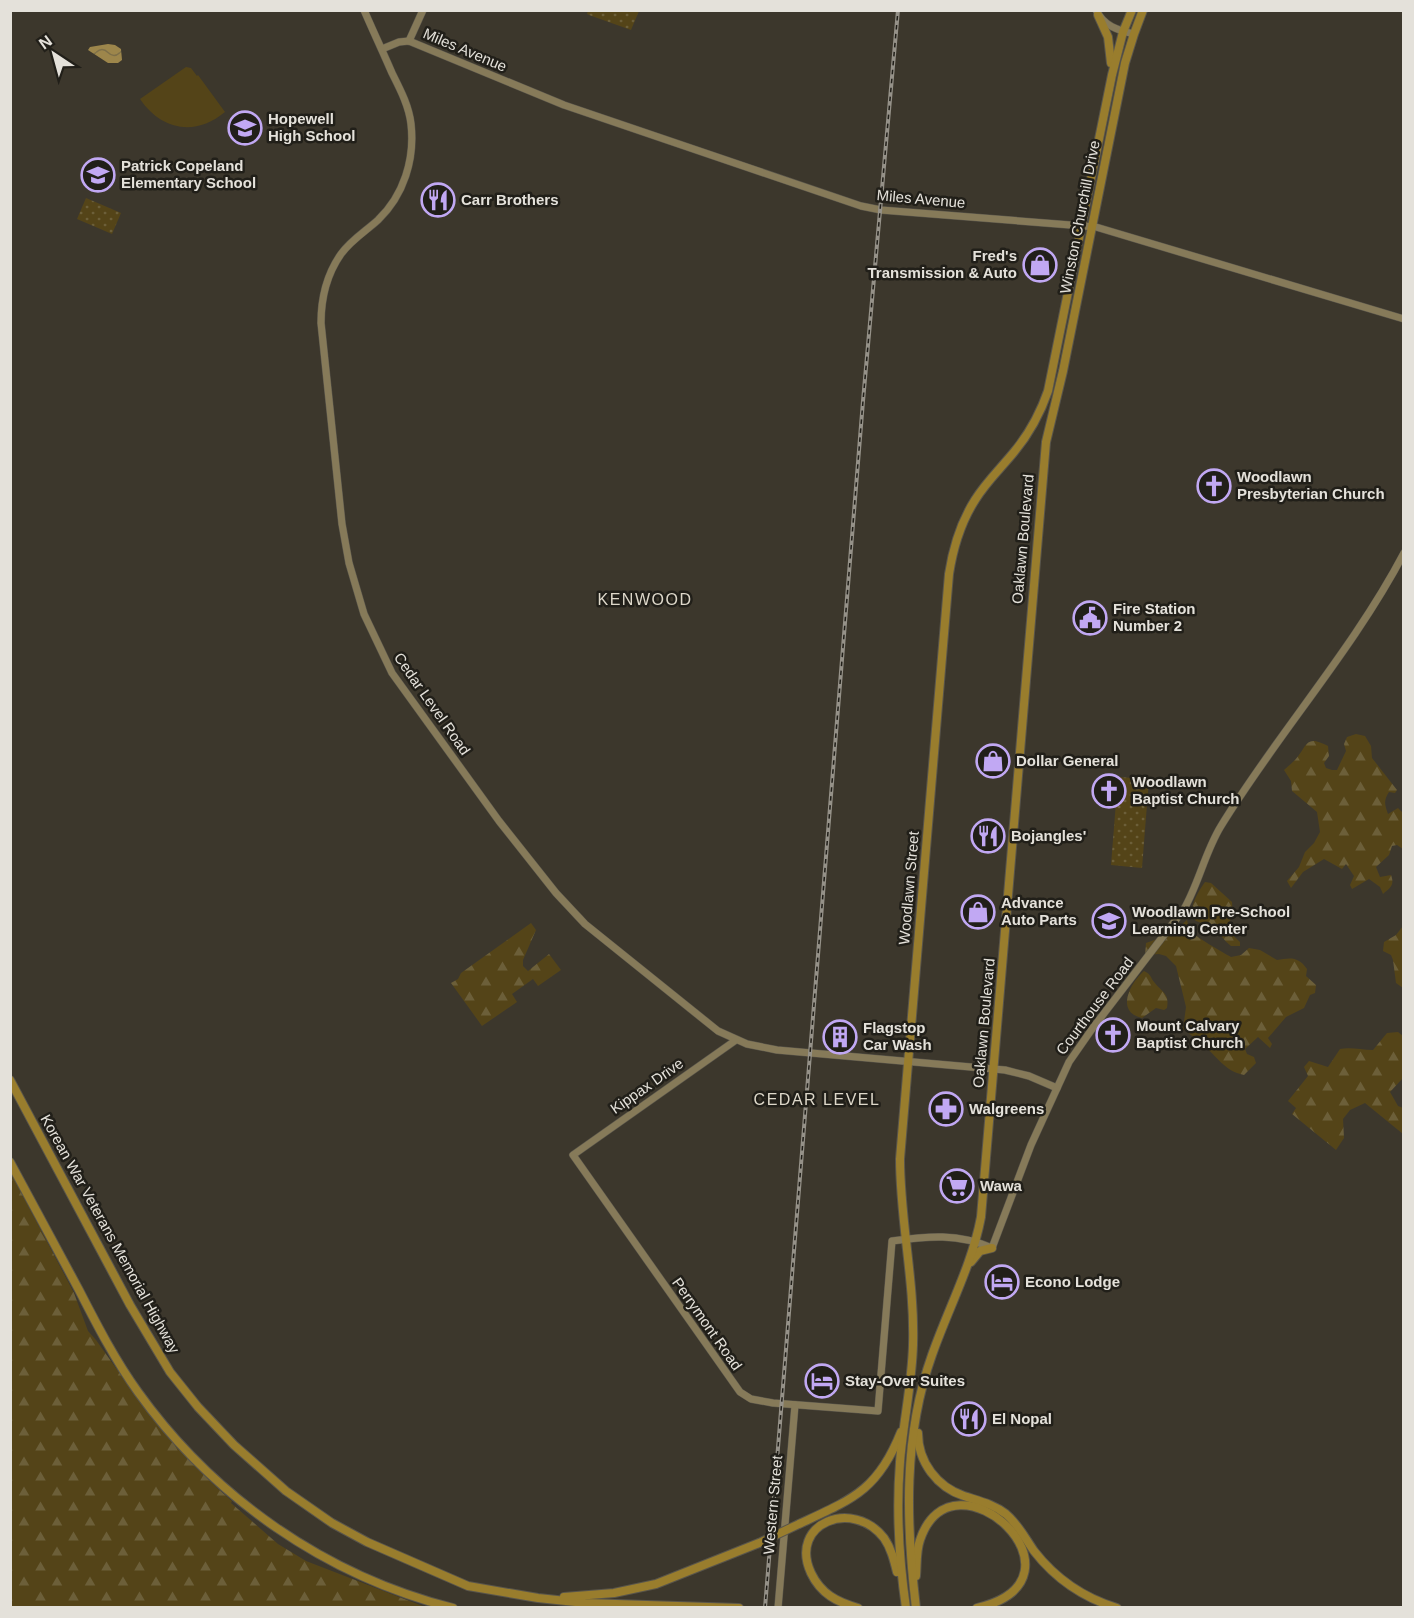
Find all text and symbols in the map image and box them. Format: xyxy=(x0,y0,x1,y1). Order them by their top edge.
north arrow xyxy=(24,24,84,84)
street label: Miles Avenue xyxy=(421,24,509,75)
text: N xyxy=(36,32,55,53)
school or university icon: Hopewell High School xyxy=(227,110,263,146)
place label: Hopewell High School xyxy=(268,110,356,144)
street label: Winston Churchill Drive xyxy=(1056,139,1103,295)
school or university icon: Patrick Copeland Elementary School xyxy=(80,157,116,193)
place label: Patrick Copeland Elementary School xyxy=(121,157,256,191)
restaurant icon: Carr Brothers xyxy=(420,182,456,218)
street label: Miles Avenue xyxy=(876,186,966,211)
place label: Carr Brothers xyxy=(461,191,559,208)
place label: Fred's Transmission & Auto xyxy=(868,247,1017,281)
shop icon: Fred's Transmission & Auto xyxy=(1022,247,1058,283)
church icon: Woodlawn Presbyterian Church xyxy=(1196,468,1232,504)
place label: Woodlawn Presbyterian Church xyxy=(1237,468,1385,502)
street label: Oaklawn Boulevard xyxy=(1008,473,1037,604)
district label: KENWOOD xyxy=(598,591,692,608)
public building icon: Fire Station Number 2 xyxy=(1072,600,1108,636)
place label: Fire Station Number 2 xyxy=(1113,600,1196,634)
street label: Cedar Level Road xyxy=(391,649,474,758)
shop icon: Dollar General xyxy=(975,743,1011,779)
place label: Dollar General xyxy=(1016,752,1119,769)
church icon: Woodlawn Baptist Church xyxy=(1091,773,1127,809)
place label: Woodlawn Baptist Church xyxy=(1132,773,1240,807)
restaurant icon: Bojangles' xyxy=(970,818,1006,854)
place label: Bojangles' xyxy=(1011,827,1086,844)
street label: Woodlawn Street xyxy=(895,830,922,945)
shop icon: Advance Auto Parts xyxy=(960,894,996,930)
place label: Advance Auto Parts xyxy=(1001,894,1077,928)
school or university icon: Woodlawn Pre-School Learning Center xyxy=(1091,903,1127,939)
place label: Woodlawn Pre-School Learning Center xyxy=(1132,903,1290,937)
street label: Courthouse Road xyxy=(1052,954,1137,1058)
street label: Oaklawn Boulevard xyxy=(969,957,998,1088)
church icon: Mount Calvary Baptist Church xyxy=(1095,1017,1131,1053)
place label: Mount Calvary Baptist Church xyxy=(1136,1017,1244,1051)
building icon: Flagstop Car Wash xyxy=(822,1019,858,1055)
place label: Flagstop Car Wash xyxy=(863,1019,932,1053)
street label: Kippax Drive xyxy=(607,1054,686,1117)
district label: CEDAR LEVEL xyxy=(754,1091,880,1108)
pharmacy icon: Walgreens xyxy=(928,1091,964,1127)
place label: Walgreens xyxy=(969,1100,1044,1117)
street label: Korean War Veterans Memorial Highway xyxy=(37,1111,184,1357)
supermarket icon: Wawa xyxy=(939,1168,975,1204)
place label: Wawa xyxy=(980,1177,1023,1194)
hotel icon: Econo Lodge xyxy=(984,1264,1020,1300)
place label: Econo Lodge xyxy=(1025,1273,1120,1290)
street label: Perrymont Road xyxy=(669,1274,746,1373)
hotel icon: Stay-Over Suites xyxy=(804,1363,840,1399)
place label: Stay-Over Suites xyxy=(845,1372,965,1389)
restaurant icon: El Nopal xyxy=(951,1401,987,1437)
place label: El Nopal xyxy=(992,1410,1052,1427)
street label: Western Street xyxy=(760,1454,785,1555)

